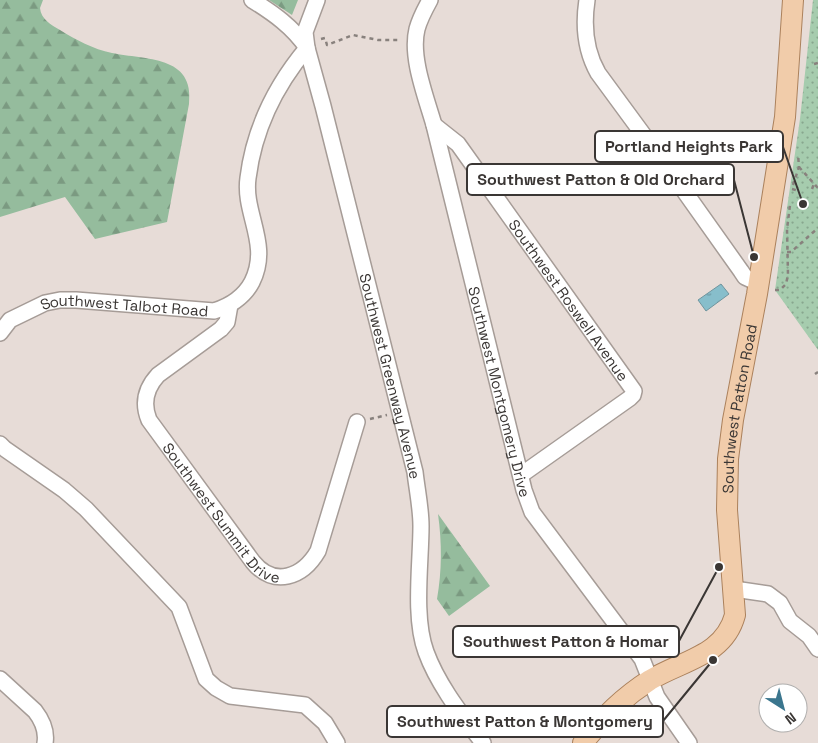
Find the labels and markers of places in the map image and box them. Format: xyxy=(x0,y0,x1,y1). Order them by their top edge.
callout: Portland Heights Park xyxy=(595,131,783,162)
callout: Southwest Patton & Old Orchard xyxy=(467,164,734,195)
callout: Southwest Patton & Homar xyxy=(453,626,679,657)
callout: Southwest Patton & Montgomery xyxy=(387,706,663,737)

